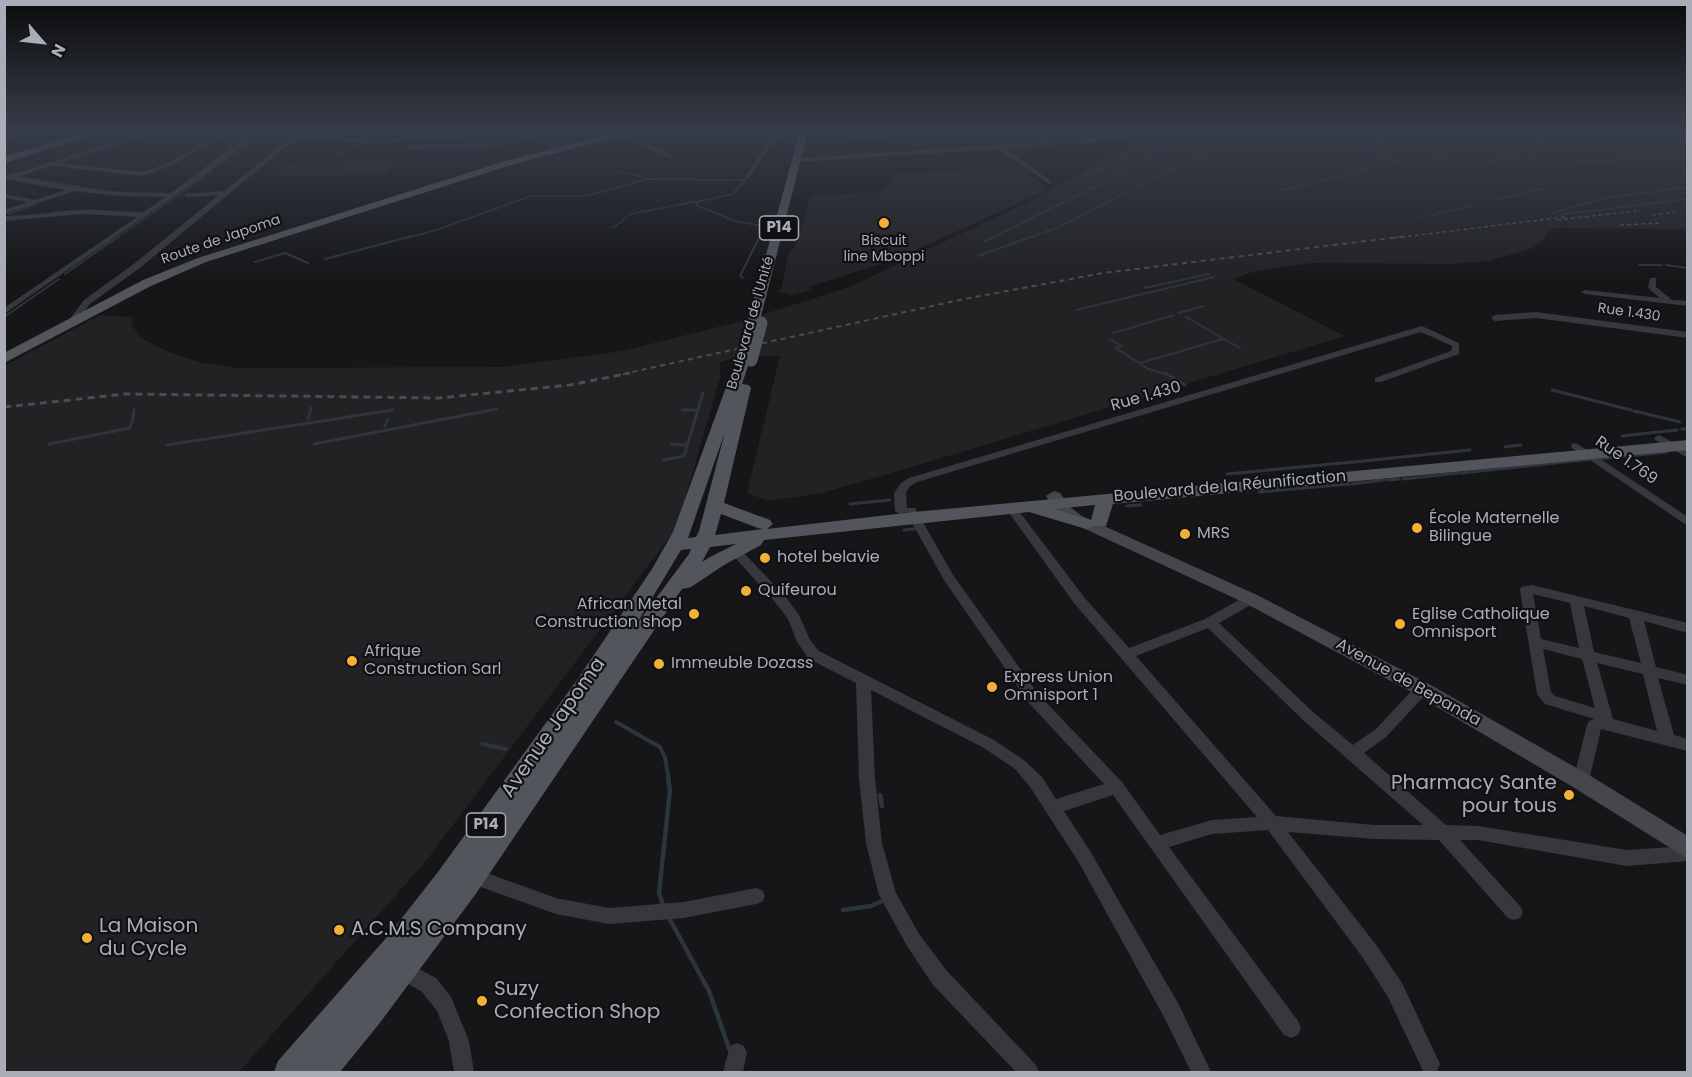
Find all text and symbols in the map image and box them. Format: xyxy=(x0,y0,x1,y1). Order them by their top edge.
north arrow xyxy=(12,12,72,72)
text: N xyxy=(45,40,71,61)
street label: Route de Japoma xyxy=(159,212,283,268)
road number: P14 xyxy=(760,216,798,240)
marker: Biscuit line Mboppi xyxy=(877,216,891,230)
place label: Biscuit line Mboppi xyxy=(843,233,925,266)
street label: Boulevard de l'Unité xyxy=(724,255,778,391)
street label: Rue 1.430 xyxy=(1597,300,1661,326)
street label: Rue 1.430 xyxy=(1109,378,1183,416)
street label: Rue 1.769 xyxy=(1591,433,1661,489)
street label: Boulevard de la Réunification xyxy=(1113,467,1347,507)
place label: École Maternelle Bilingue xyxy=(1429,509,1560,547)
marker: École Maternelle Bilingue xyxy=(1410,521,1424,535)
place label: MRS xyxy=(1197,524,1230,544)
marker: MRS xyxy=(1178,527,1192,541)
place label: hotel belavie xyxy=(777,548,880,568)
marker: hotel belavie xyxy=(758,551,772,565)
place label: Quifeurou xyxy=(758,581,837,601)
marker: Quifeurou xyxy=(739,584,753,598)
place label: African Metal Construction shop xyxy=(535,595,682,633)
place label: Eglise Catholique Omnisport xyxy=(1412,605,1550,643)
marker: African Metal Construction shop xyxy=(687,607,701,621)
marker: Eglise Catholique Omnisport xyxy=(1393,617,1407,631)
street label: Avenue de Bepanda xyxy=(1332,635,1484,731)
place label: Afrique Construction Sarl xyxy=(364,642,502,680)
marker: Afrique Construction Sarl xyxy=(345,654,359,668)
street label: Avenue Japoma xyxy=(497,654,611,802)
place label: Immeuble Dozass xyxy=(671,654,813,674)
marker: Immeuble Dozass xyxy=(652,657,666,671)
place label: Express Union Omnisport 1 xyxy=(1004,668,1113,706)
marker: Express Union Omnisport 1 xyxy=(985,680,999,694)
place label: Pharmacy Sante pour tous xyxy=(1391,772,1557,819)
marker: Pharmacy Sante pour tous xyxy=(1562,788,1576,802)
road number: P14 xyxy=(466,813,506,837)
place label: La Maison du Cycle xyxy=(99,915,198,962)
place label: A.C.M.S Company xyxy=(351,918,527,942)
marker: A.C.M.S Company xyxy=(332,923,346,937)
marker: La Maison du Cycle xyxy=(80,931,94,945)
place label: Suzy Confection Shop xyxy=(494,978,660,1025)
marker: Suzy Confection Shop xyxy=(475,994,489,1008)

